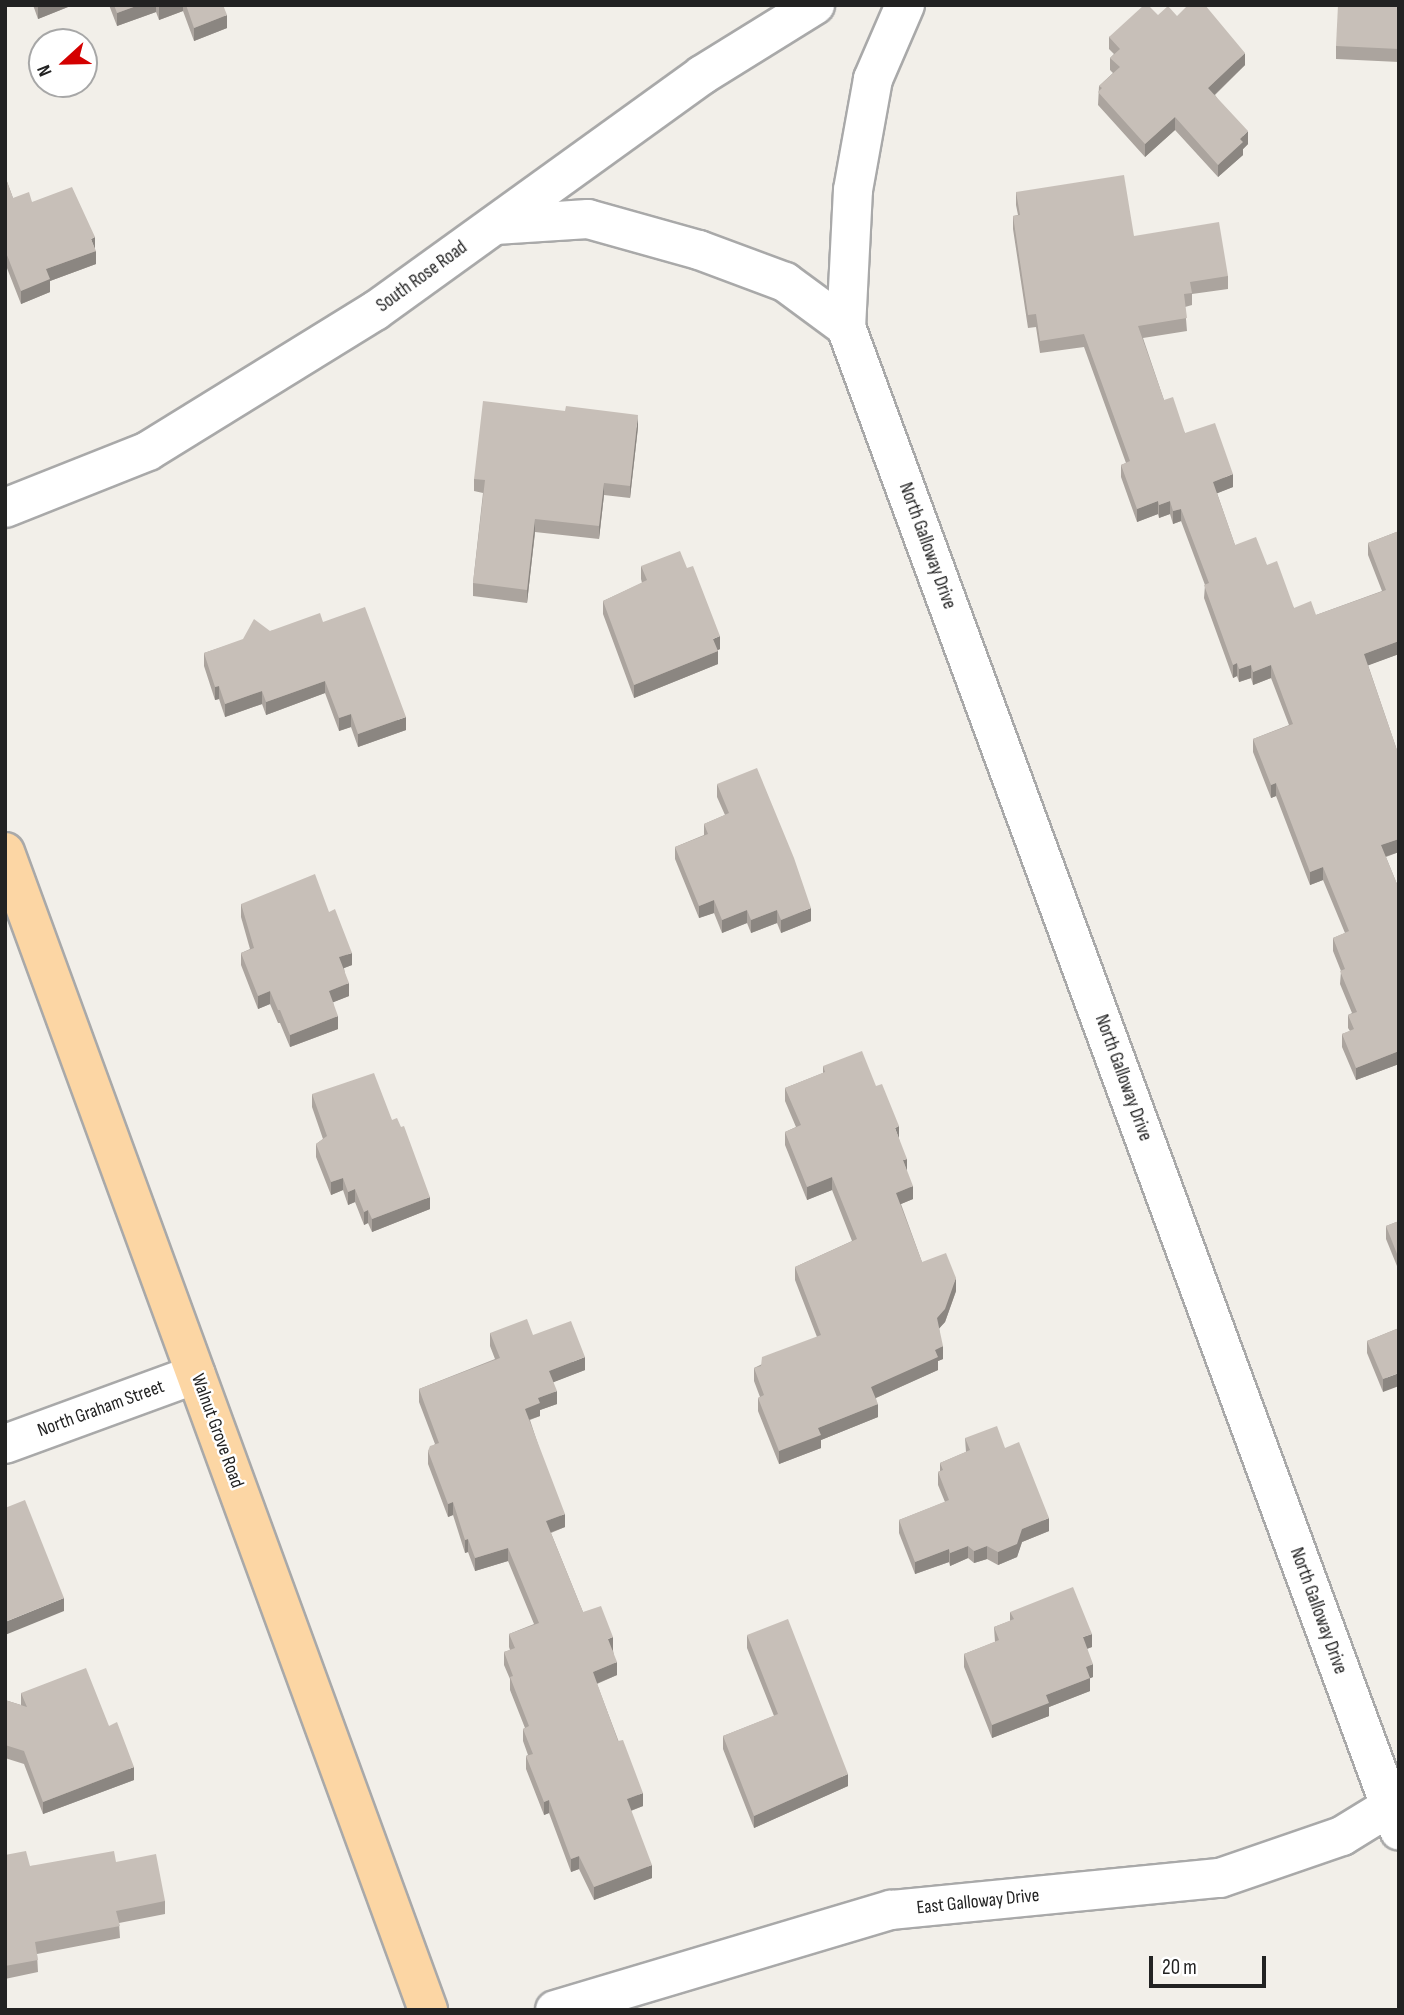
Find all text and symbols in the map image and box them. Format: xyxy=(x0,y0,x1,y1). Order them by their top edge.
north arrow xyxy=(28,28,98,98)
text: N xyxy=(32,61,57,79)
street label: South Rose Road xyxy=(372,236,472,318)
street label: North Galloway Drive xyxy=(894,480,960,612)
street label: North Galloway Drive xyxy=(1090,1012,1156,1144)
street label: Walnut Grove Road xyxy=(186,1371,248,1491)
street label: North Graham Street xyxy=(35,1376,167,1442)
street label: North Galloway Drive xyxy=(1285,1545,1351,1677)
street label: East Galloway Drive xyxy=(916,1884,1040,1920)
scale bar xyxy=(1152,1941,1269,1985)
text: 20 m xyxy=(1162,1955,1197,1980)

